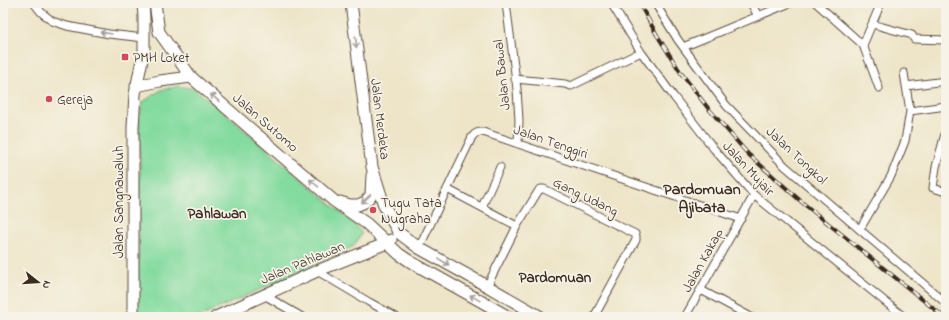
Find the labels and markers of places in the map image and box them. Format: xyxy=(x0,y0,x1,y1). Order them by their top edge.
place label: PMH Loket xyxy=(133,48,190,69)
marker: PMH Loket xyxy=(120,52,130,62)
place label: Gereja xyxy=(57,90,93,111)
marker: Gereja xyxy=(44,94,54,104)
place label: Tugu Tata Nugraha xyxy=(381,193,442,231)
marker: Tugu Tata Nugraha xyxy=(368,205,378,215)

